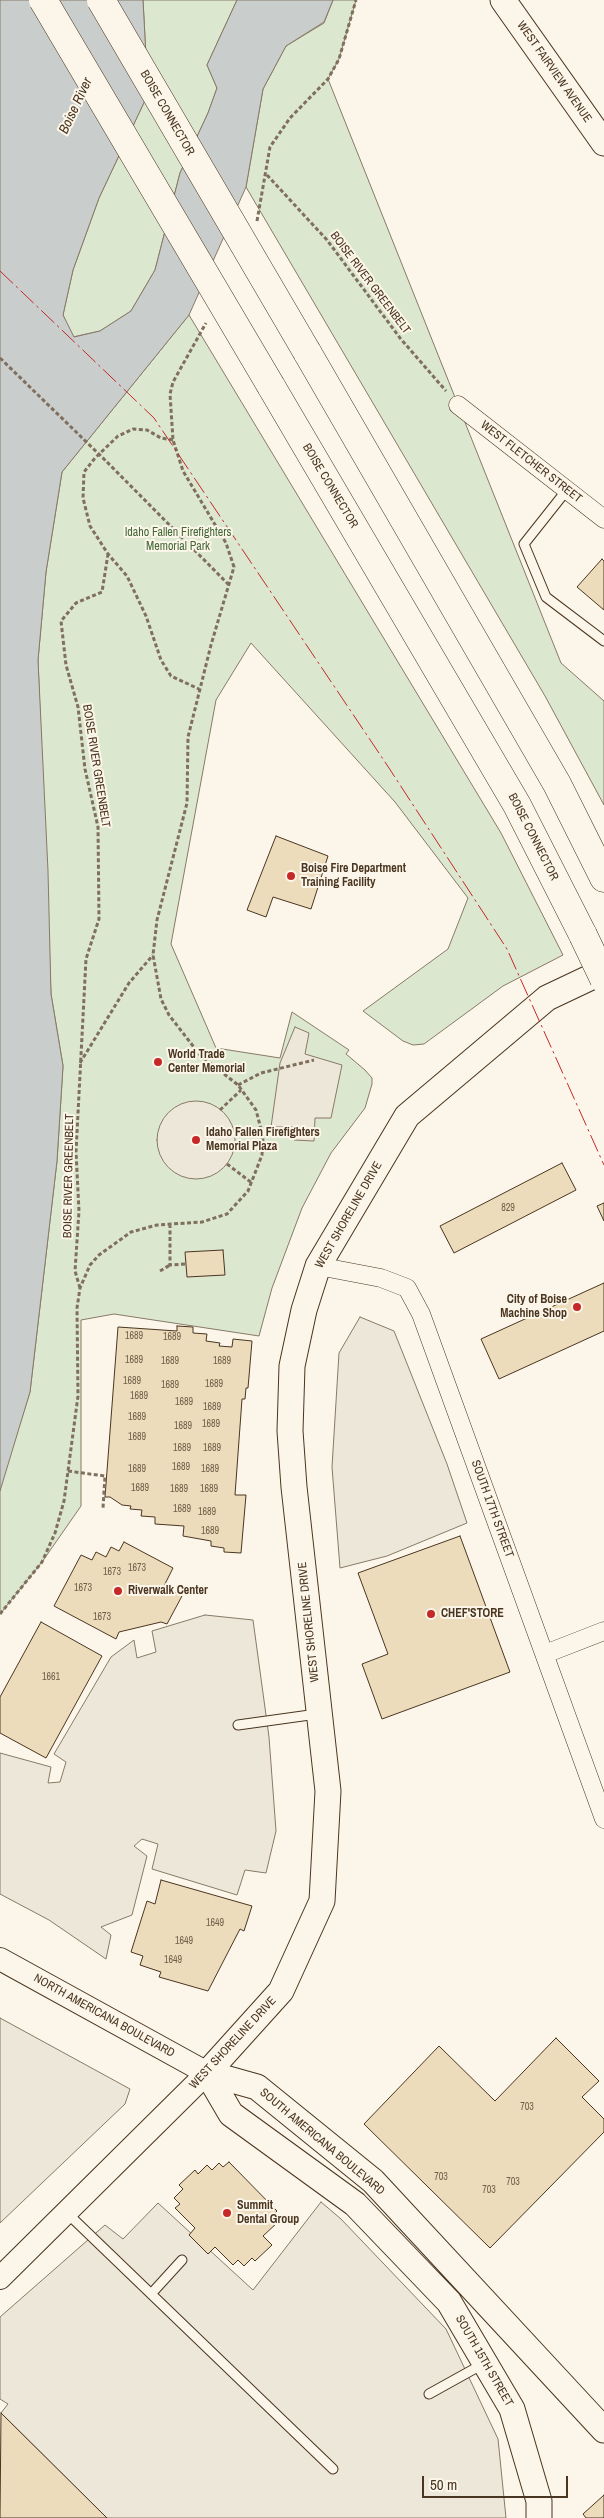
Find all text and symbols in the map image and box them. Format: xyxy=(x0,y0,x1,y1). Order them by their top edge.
street label: WEST FAIRVIEW AVENUE xyxy=(514,19,594,125)
street label: BOISE CONNECTOR xyxy=(137,68,197,158)
water label: Boise River xyxy=(56,75,96,137)
street label: BOISE RIVER GREENBELT xyxy=(327,229,413,337)
street label: WEST FLETCHER STREET xyxy=(477,418,585,506)
street label: BOISE CONNECTOR xyxy=(299,441,361,531)
park label: Idaho Fallen Firefighters Memorial Park xyxy=(125,526,231,554)
street label: BOISE RIVER GREENBELT xyxy=(79,703,113,829)
street label: BOISE CONNECTOR xyxy=(505,791,561,883)
place label: Boise Fire Department Training Facility xyxy=(301,862,406,890)
marker: Boise Fire Department Training Facility xyxy=(285,870,297,882)
place label: World Trade Center Memorial xyxy=(168,1048,245,1076)
marker: World Trade Center Memorial xyxy=(152,1056,164,1068)
street label: BOISE RIVER GREENBELT xyxy=(61,1114,77,1238)
place label: Idaho Fallen Firefighters Memorial Plaza xyxy=(206,1126,320,1154)
marker: Idaho Fallen Firefighters Memorial Plaza xyxy=(190,1134,202,1146)
street label: WEST SHORELINE DRIVE xyxy=(313,1159,385,1271)
house number: 829 xyxy=(501,1202,515,1214)
place label: City of Boise Machine Shop xyxy=(500,1293,567,1321)
marker: City of Boise Machine Shop xyxy=(571,1301,583,1313)
house number: 1689 xyxy=(125,1330,143,1342)
house number: 1689 xyxy=(163,1331,181,1343)
house number: 1689 xyxy=(125,1354,143,1366)
house number: 1689 xyxy=(161,1355,179,1367)
house number: 1689 xyxy=(213,1355,231,1367)
house number: 1689 xyxy=(123,1375,141,1387)
house number: 1689 xyxy=(205,1378,223,1390)
house number: 1689 xyxy=(161,1379,179,1391)
house number: 1689 xyxy=(130,1390,148,1402)
house number: 1689 xyxy=(175,1396,193,1408)
house number: 1689 xyxy=(203,1401,221,1413)
house number: 1689 xyxy=(128,1411,146,1423)
house number: 1689 xyxy=(202,1418,220,1430)
house number: 1689 xyxy=(174,1420,192,1432)
house number: 1689 xyxy=(128,1431,146,1443)
house number: 1689 xyxy=(173,1442,191,1454)
house number: 1689 xyxy=(203,1442,221,1454)
street label: SOUTH 17TH STREET xyxy=(468,1458,516,1560)
house number: 1689 xyxy=(172,1461,190,1473)
house number: 1689 xyxy=(128,1463,146,1475)
house number: 1689 xyxy=(201,1463,219,1475)
house number: 1689 xyxy=(131,1482,149,1494)
house number: 1689 xyxy=(170,1483,188,1495)
house number: 1689 xyxy=(200,1483,218,1495)
house number: 1689 xyxy=(173,1503,191,1515)
house number: 1689 xyxy=(198,1506,216,1518)
house number: 1689 xyxy=(201,1525,219,1537)
street label: WEST SHORELINE DRIVE xyxy=(296,1561,322,1683)
house number: 1673 xyxy=(128,1562,146,1574)
house number: 1673 xyxy=(103,1566,121,1578)
house number: 1673 xyxy=(74,1582,92,1594)
place label: Riverwalk Center xyxy=(128,1584,208,1598)
marker: Riverwalk Center xyxy=(112,1585,124,1597)
place label: CHEF'STORE xyxy=(441,1607,504,1621)
marker: CHEF'STORE xyxy=(425,1608,437,1620)
house number: 1673 xyxy=(93,1611,111,1623)
house number: 1661 xyxy=(42,1671,60,1683)
house number: 1649 xyxy=(206,1917,224,1929)
house number: 1649 xyxy=(175,1935,193,1947)
house number: 1649 xyxy=(164,1954,182,1966)
street label: NORTH AMERICANA BOULEVARD xyxy=(31,1971,177,2061)
street label: WEST SHORELINE DRIVE xyxy=(187,1994,279,2092)
street label: SOUTH AMERICANA BOULEVARD xyxy=(257,2086,387,2198)
house number: 703 xyxy=(520,2101,534,2113)
house number: 703 xyxy=(434,2171,448,2183)
house number: 703 xyxy=(506,2176,520,2188)
house number: 703 xyxy=(482,2184,496,2196)
place label: Summit Dental Group xyxy=(237,2199,299,2227)
marker: Summit Dental Group xyxy=(221,2207,233,2219)
street label: SOUTH 15TH STREET xyxy=(452,2313,516,2409)
scale bar xyxy=(424,2466,570,2498)
text: 50 m xyxy=(430,2474,457,2495)

